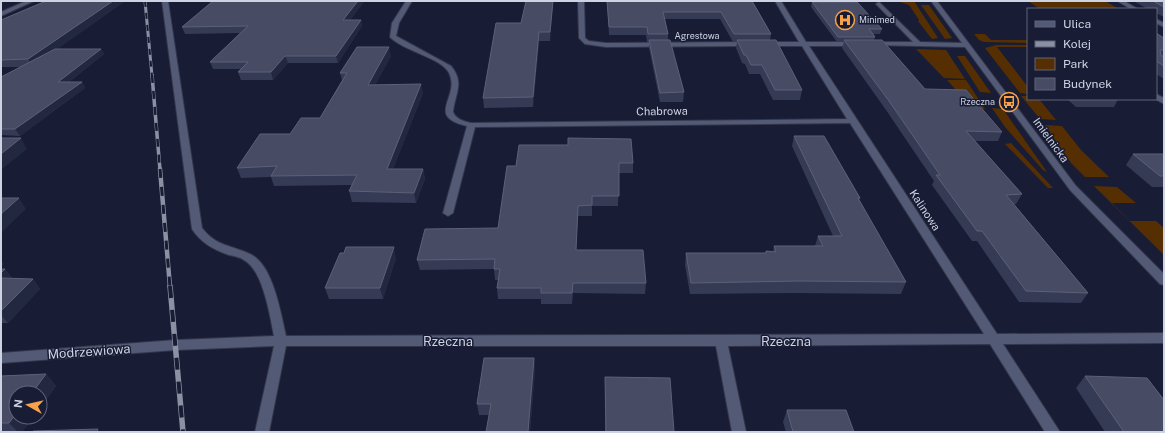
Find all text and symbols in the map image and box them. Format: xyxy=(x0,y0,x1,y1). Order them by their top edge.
legend xyxy=(1027,8,1157,100)
hospital icon: Minimed xyxy=(834,9,856,31)
place label: Minimed xyxy=(859,14,895,25)
text: Ulica xyxy=(1063,17,1091,31)
street label: Agrestowa xyxy=(674,30,720,41)
text: Kolej xyxy=(1063,37,1091,51)
text: Park xyxy=(1063,57,1089,71)
text: Budynek xyxy=(1063,77,1112,91)
bus stop icon: Rzeczna xyxy=(998,91,1020,113)
place label: Rzeczna xyxy=(960,96,995,107)
street label: Chabrowa xyxy=(636,105,688,117)
street label: Imielnicka xyxy=(1031,115,1071,165)
street label: Kalinowa xyxy=(907,187,943,233)
street label: Rzeczna xyxy=(423,334,473,349)
street label: Rzeczna xyxy=(761,334,811,349)
street label: Modrzewiowa xyxy=(47,341,131,362)
north arrow xyxy=(8,385,48,425)
text: N xyxy=(12,399,25,409)

